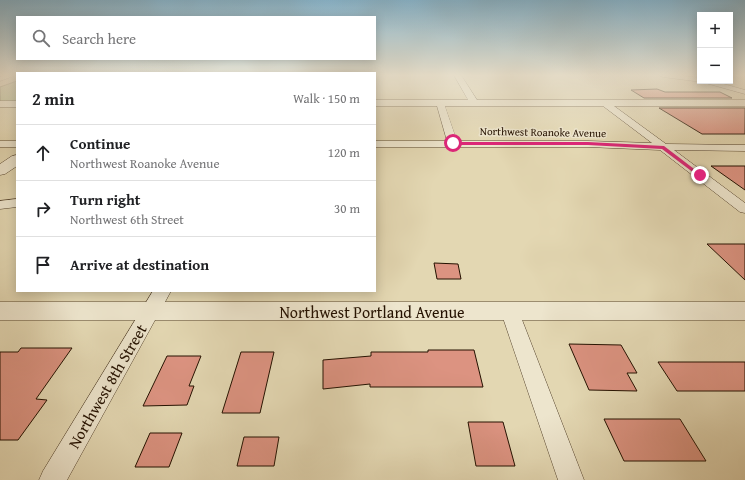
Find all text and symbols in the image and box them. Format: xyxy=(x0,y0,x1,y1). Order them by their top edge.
map controls xyxy=(697,12,733,84)
button: + xyxy=(697,12,733,48)
search box xyxy=(16,16,376,60)
icon: search xyxy=(30,27,52,49)
text: Search here xyxy=(62,28,136,49)
button: − xyxy=(697,48,733,84)
text: 2 min xyxy=(32,86,74,111)
text: Walk · 150 m xyxy=(293,89,360,108)
street label: Northwest Roanoke Avenue xyxy=(480,123,606,141)
text: Continue xyxy=(70,133,131,154)
route start xyxy=(444,134,462,152)
icon: ahead xyxy=(32,142,54,164)
text: 120 m xyxy=(328,143,360,162)
text: Northwest Roanoke Avenue xyxy=(70,154,220,173)
route end xyxy=(691,166,709,184)
text: Turn right xyxy=(70,189,141,210)
icon: right xyxy=(32,198,54,220)
text: 30 m xyxy=(334,199,360,218)
text: Northwest 6th Street xyxy=(70,210,184,229)
icon: arrive xyxy=(32,254,54,276)
text: Arrive at destination xyxy=(70,254,209,275)
street label: Northwest Portland Avenue xyxy=(279,300,465,324)
street label: Northwest 8th Street xyxy=(62,319,153,453)

